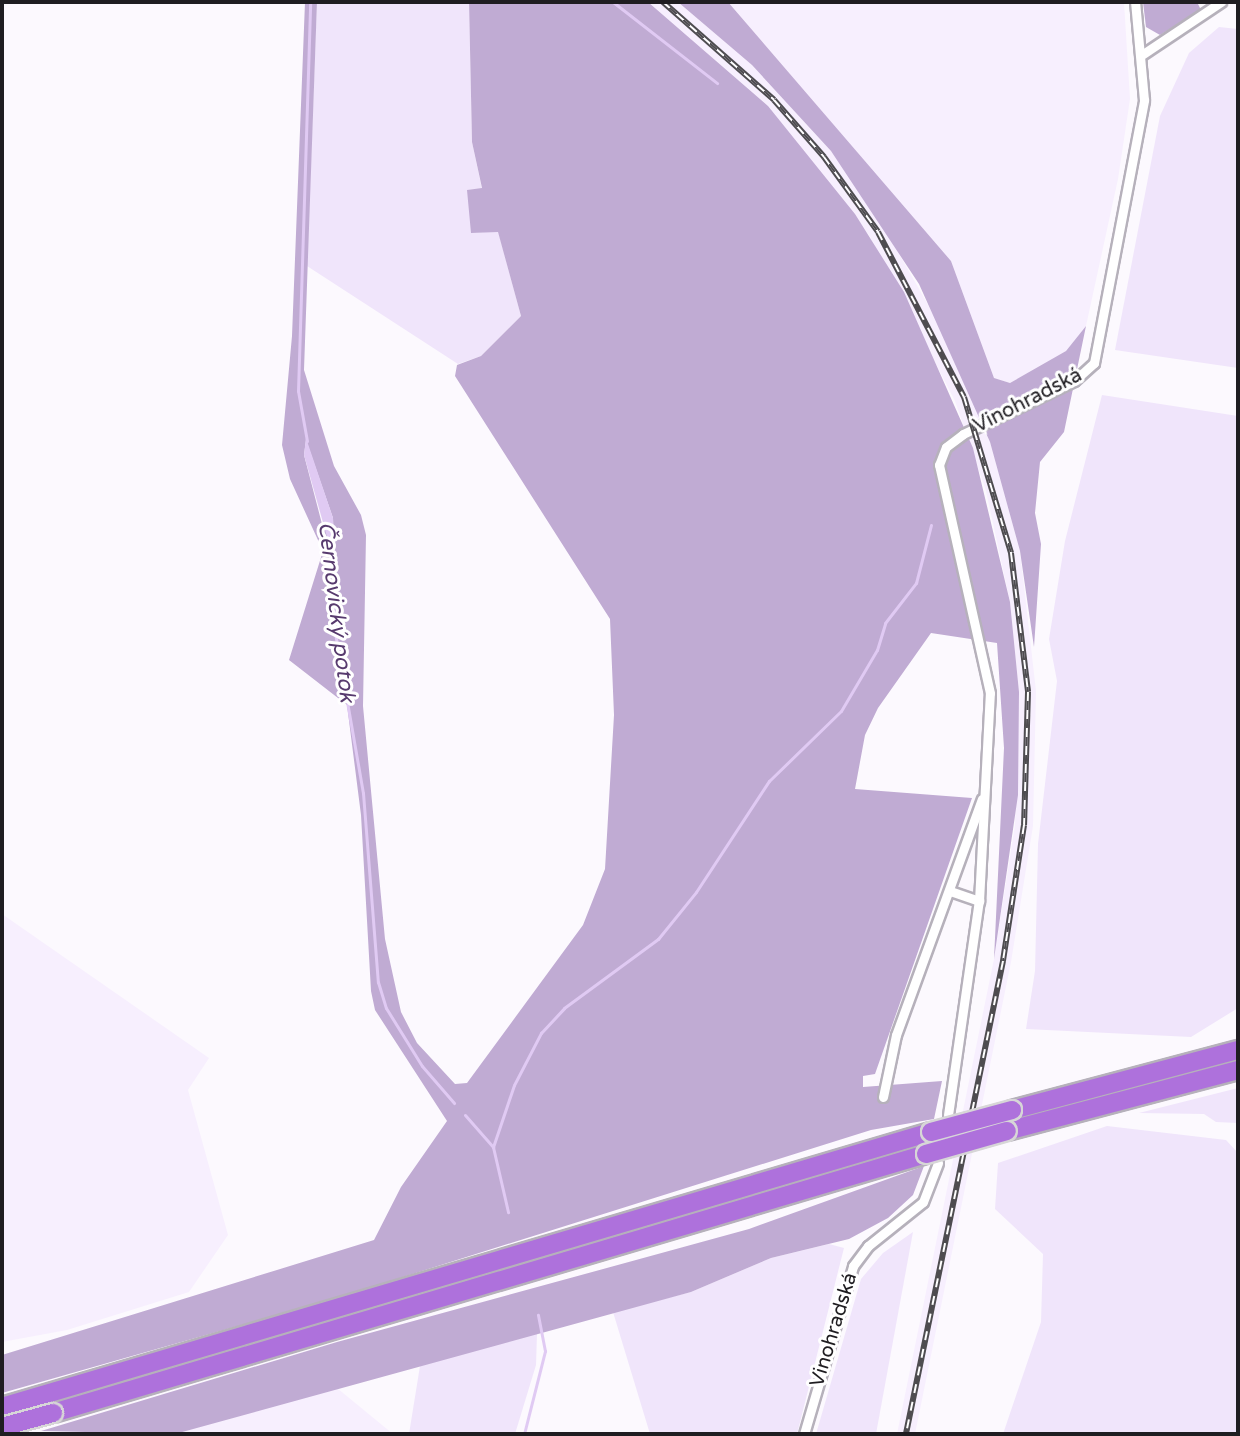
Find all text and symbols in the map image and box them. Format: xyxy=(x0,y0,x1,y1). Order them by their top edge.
street label: Vinohradská xyxy=(970,363,1086,439)
water label: Černovický potok xyxy=(312,520,360,704)
street label: Vinohradská xyxy=(805,1270,863,1390)

